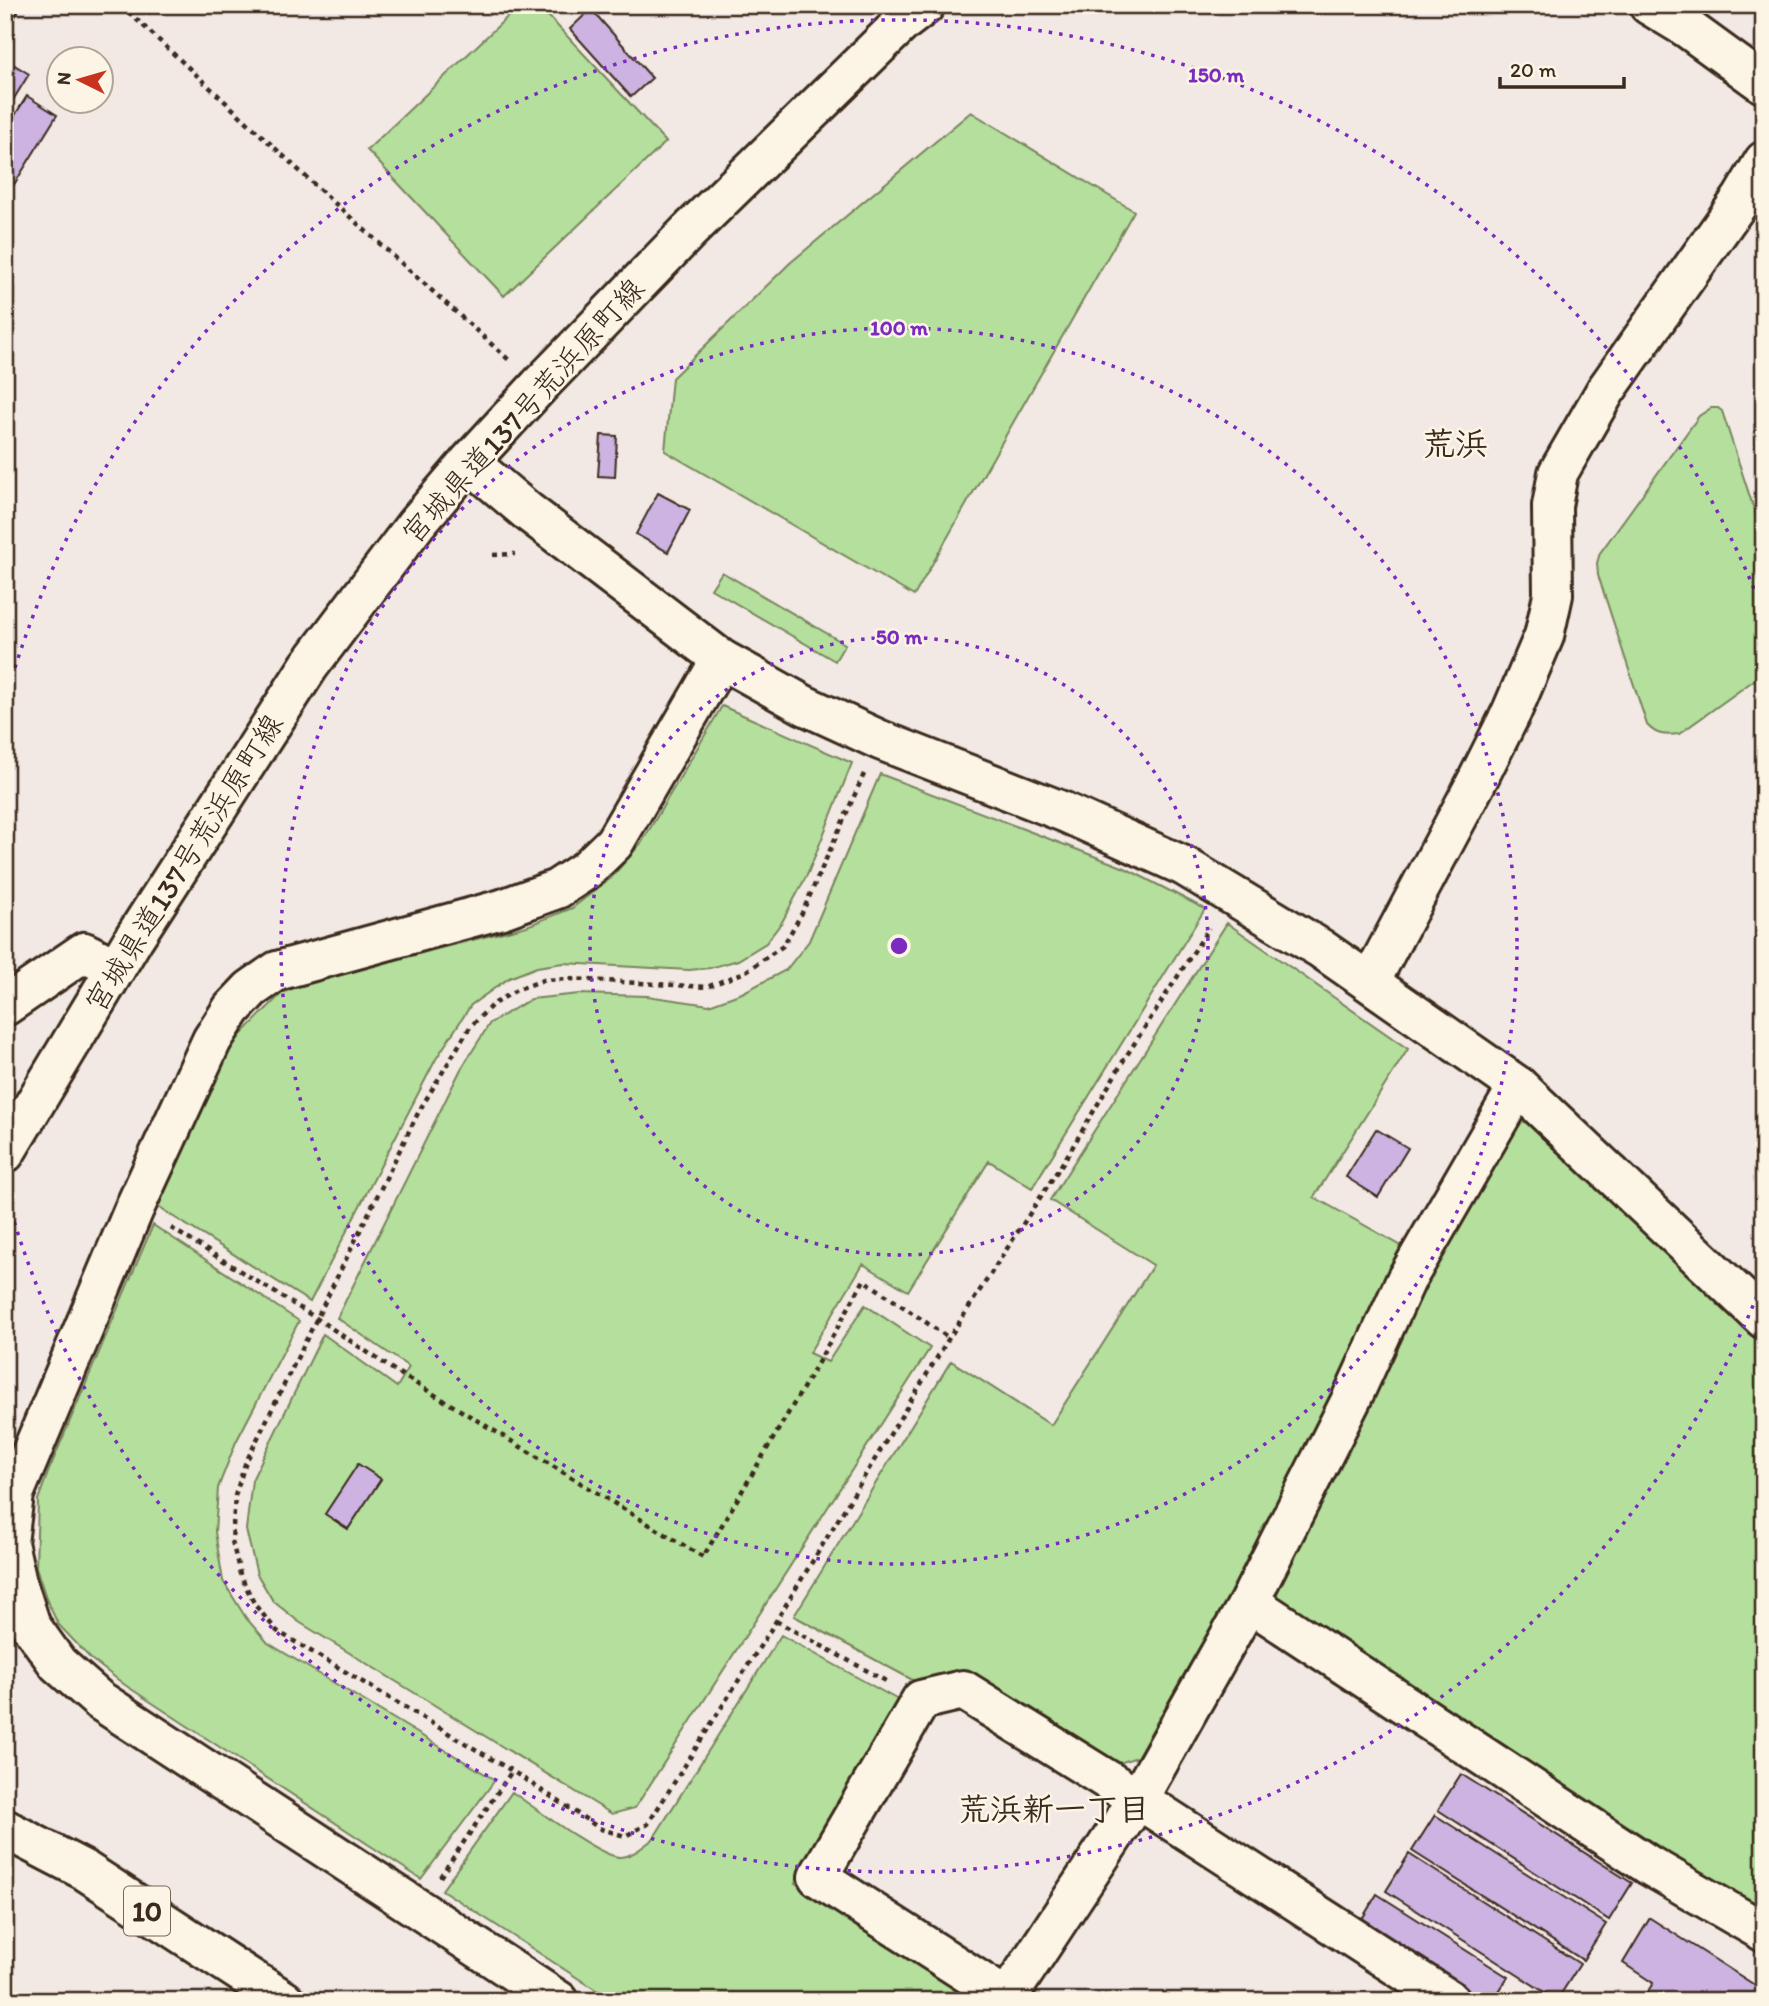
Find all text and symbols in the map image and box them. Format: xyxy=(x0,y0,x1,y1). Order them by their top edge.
north arrow xyxy=(46,46,116,116)
scale bar xyxy=(1500,46,1624,90)
text: 20 m xyxy=(1510,57,1557,82)
text: 150 m xyxy=(1188,62,1244,87)
text: N xyxy=(52,71,76,86)
street label: 宮城県道137号荒浜原町線 xyxy=(393,270,652,551)
text: 100 m xyxy=(870,315,928,340)
district label: 荒浜 xyxy=(1422,424,1488,463)
text: 50 m xyxy=(876,624,923,649)
street label: 宮城県道137号荒浜原町線 xyxy=(76,707,291,1019)
centre of rings xyxy=(887,934,911,958)
district label: 荒浜新一丁目 xyxy=(958,1790,1150,1828)
road number: 10 xyxy=(124,1886,170,1936)

